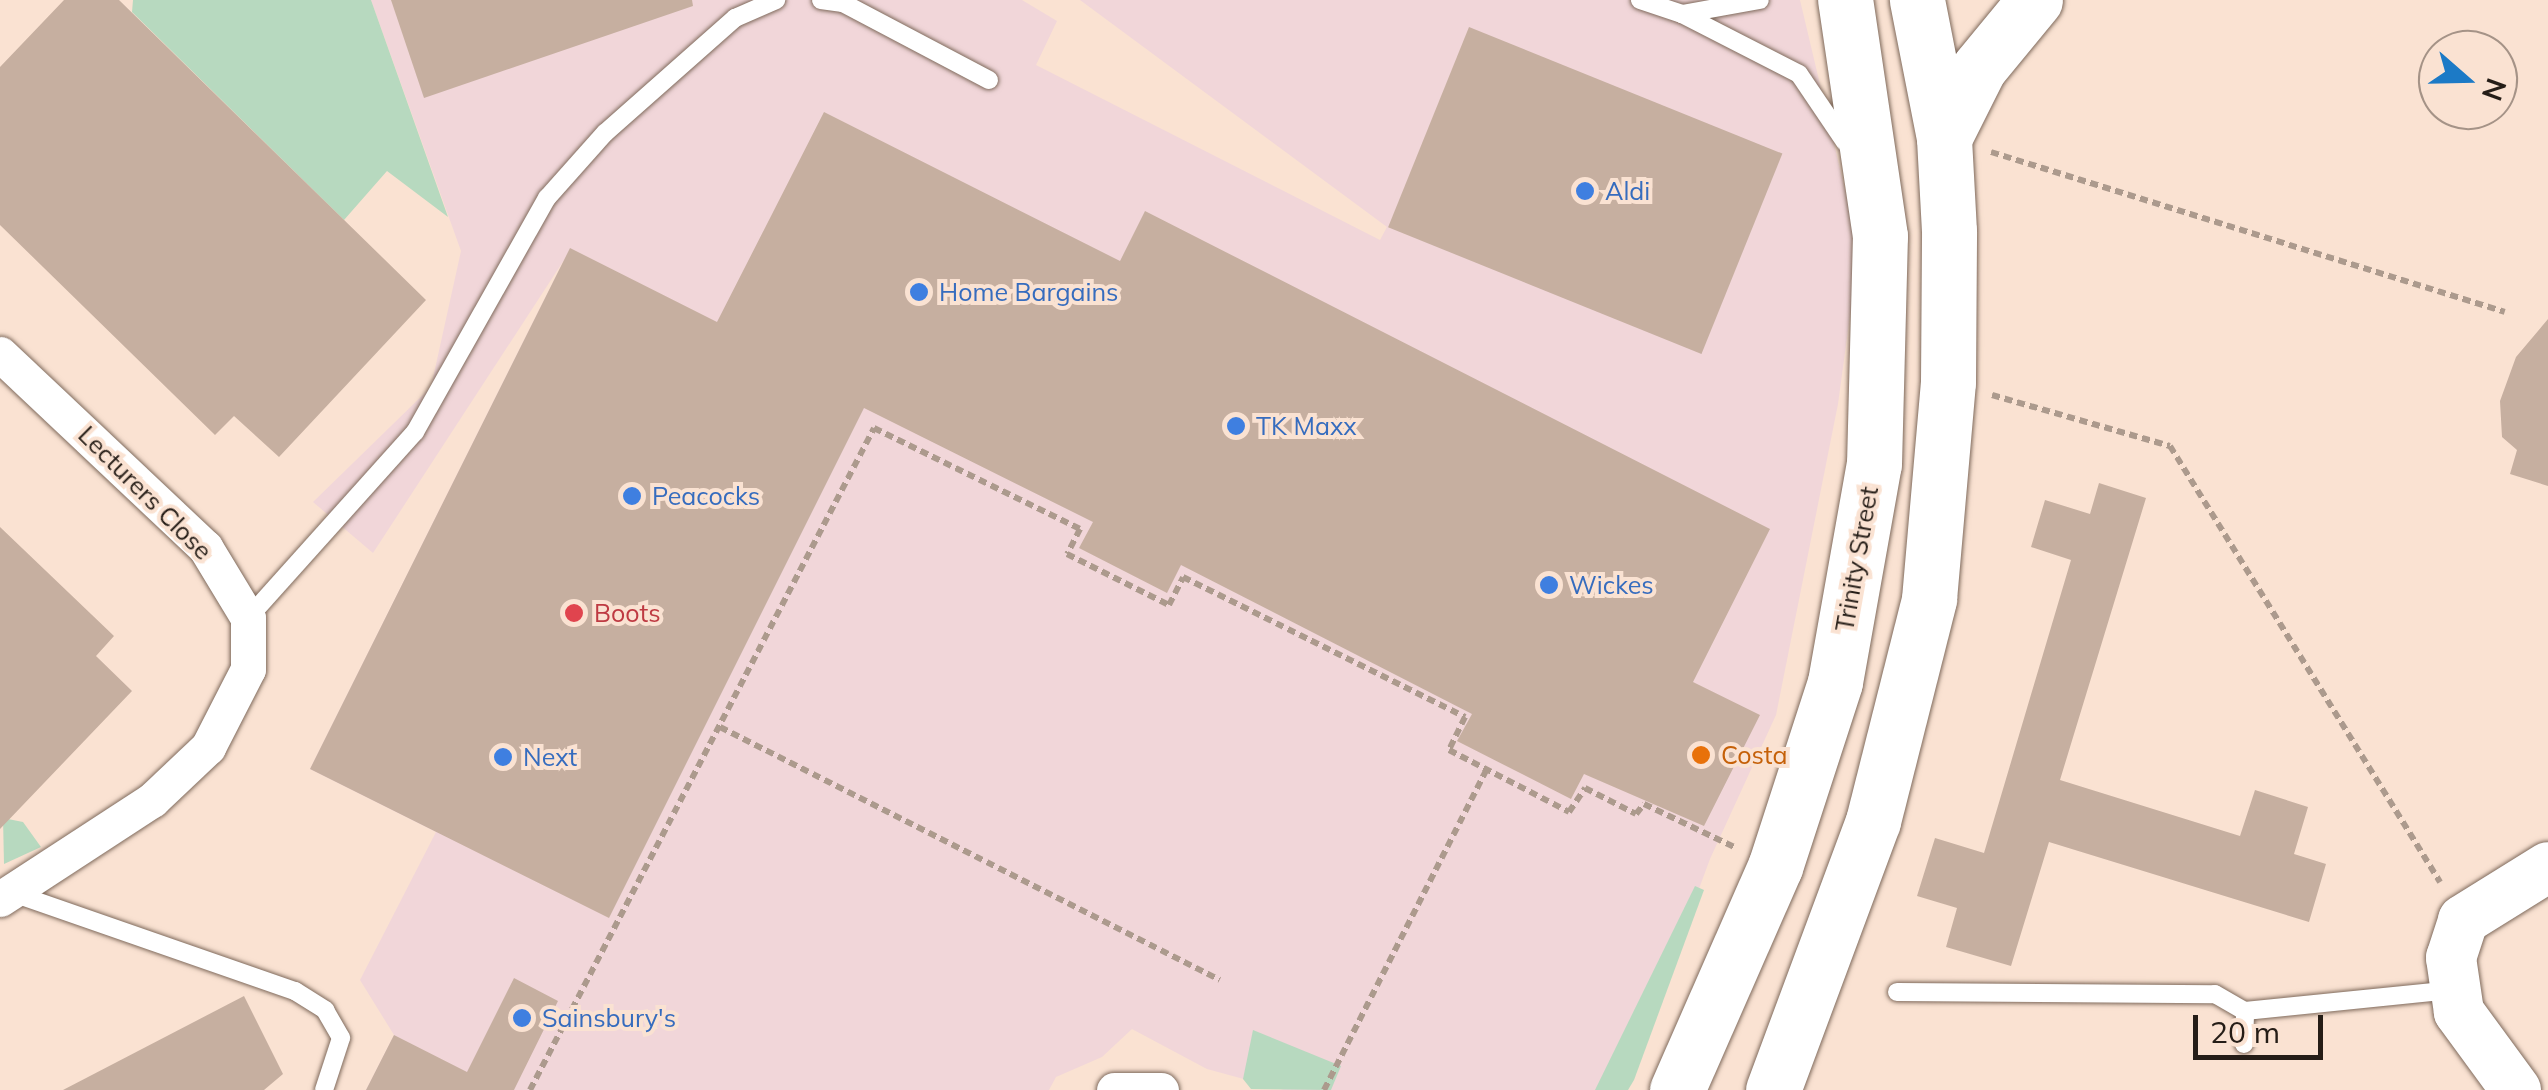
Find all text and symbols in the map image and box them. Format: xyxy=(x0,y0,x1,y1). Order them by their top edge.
north arrow xyxy=(2418,30,2518,130)
text: N xyxy=(2475,74,2515,106)
place label: Aldi xyxy=(1605,176,1650,206)
marker: Aldi xyxy=(1574,180,1596,202)
place label: Home Bargains xyxy=(939,277,1118,307)
marker: Home Bargains xyxy=(908,281,930,303)
place label: TK Maxx xyxy=(1256,411,1357,441)
marker: TK Maxx xyxy=(1225,415,1247,437)
street label: Lecturers Close xyxy=(72,420,218,566)
place label: Peacocks xyxy=(652,481,760,511)
street label: Trinity Street xyxy=(1829,484,1885,634)
marker: Peacocks xyxy=(621,485,643,507)
place label: Wickes xyxy=(1569,570,1654,600)
marker: Wickes xyxy=(1538,574,1560,596)
place label: Boots xyxy=(594,598,661,628)
marker: Boots xyxy=(563,602,585,624)
place label: Costa xyxy=(1721,740,1788,770)
place label: Next xyxy=(523,742,577,772)
marker: Costa xyxy=(1690,744,1712,766)
marker: Next xyxy=(492,746,514,768)
scale bar xyxy=(2198,995,2328,1057)
place label: Sainsbury's xyxy=(542,1003,676,1033)
marker: Sainsbury's xyxy=(511,1007,533,1029)
text: 20 m xyxy=(2210,1013,2280,1051)

